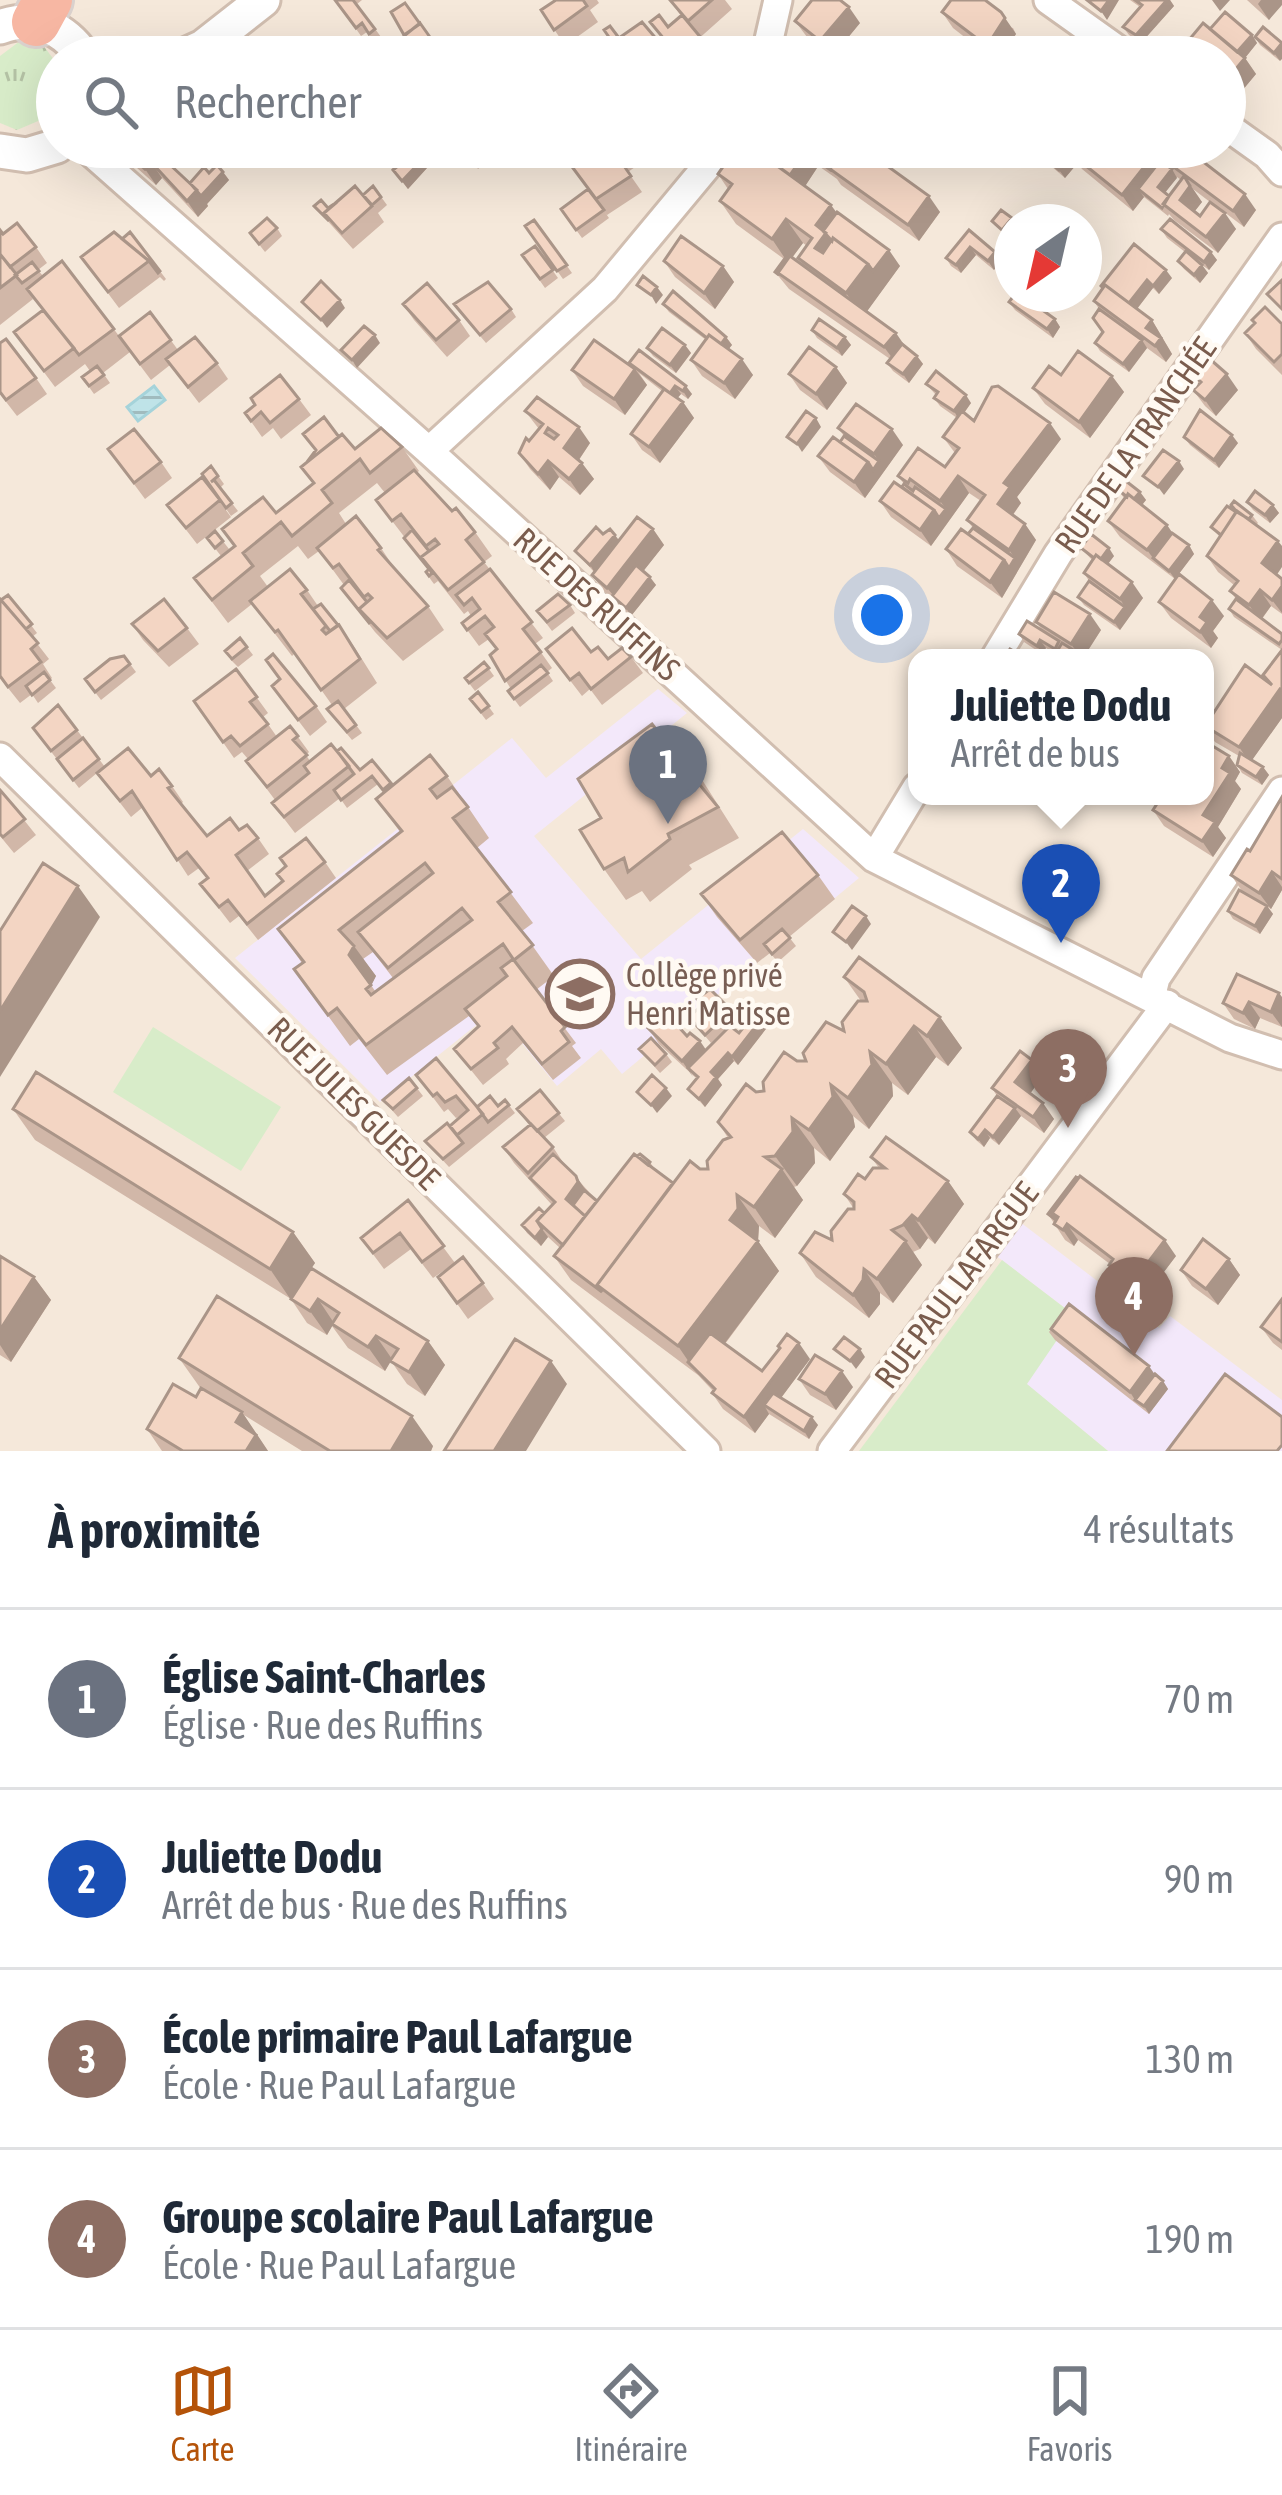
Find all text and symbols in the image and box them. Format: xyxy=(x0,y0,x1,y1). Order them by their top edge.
search box xyxy=(36,36,1246,168)
icon: search xyxy=(78,69,144,135)
text: Rechercher xyxy=(174,76,361,128)
north arrow xyxy=(994,204,1102,312)
street label: RUE DE LA TRANCHÉE xyxy=(1047,330,1223,560)
street label: RUE DES RUFFINS xyxy=(506,520,688,688)
your location xyxy=(852,585,912,645)
popup xyxy=(908,649,1214,805)
text: Juliette Dodu xyxy=(951,679,1171,731)
pin: 1 xyxy=(629,725,707,824)
text: Arrêt de bus xyxy=(951,731,1120,775)
pin: 2 xyxy=(1022,844,1100,943)
place label: Collège privé Henri Matisse xyxy=(626,956,791,1032)
school or university icon: Collège privé Henri Matisse xyxy=(545,959,615,1029)
street label: RUE JULES GUESDE xyxy=(260,1009,448,1197)
pin: 3 xyxy=(1029,1029,1107,1128)
street label: RUE PAUL LAFARGUE xyxy=(866,1175,1046,1395)
pin: 4 xyxy=(1095,1257,1173,1356)
text: À proximité xyxy=(48,1500,261,1559)
text: 4 résultats xyxy=(1084,1507,1234,1551)
text: Église Saint-Charles xyxy=(162,1651,486,1703)
text: 1 xyxy=(78,1677,96,1721)
text: 70 m xyxy=(1164,1677,1234,1721)
text: Église · Rue des Ruffins xyxy=(162,1703,483,1747)
text: Juliette Dodu xyxy=(162,1831,382,1883)
text: 2 xyxy=(78,1857,96,1901)
text: 90 m xyxy=(1164,1857,1234,1901)
text: Arrêt de bus · Rue des Ruffins xyxy=(162,1883,568,1927)
text: École primaire Paul Lafargue xyxy=(162,2011,633,2063)
text: 3 xyxy=(78,2037,96,2081)
text: 130 m xyxy=(1146,2037,1234,2081)
text: École · Rue Paul Lafargue xyxy=(162,2063,516,2107)
text: Groupe scolaire Paul Lafargue xyxy=(162,2191,654,2243)
text: 4 xyxy=(78,2217,96,2261)
text: 190 m xyxy=(1146,2217,1234,2261)
text: École · Rue Paul Lafargue xyxy=(162,2243,516,2287)
tab: Carte xyxy=(170,2358,236,2468)
tab: Itinéraire xyxy=(575,2358,688,2468)
tab: Favoris xyxy=(1027,2358,1112,2468)

